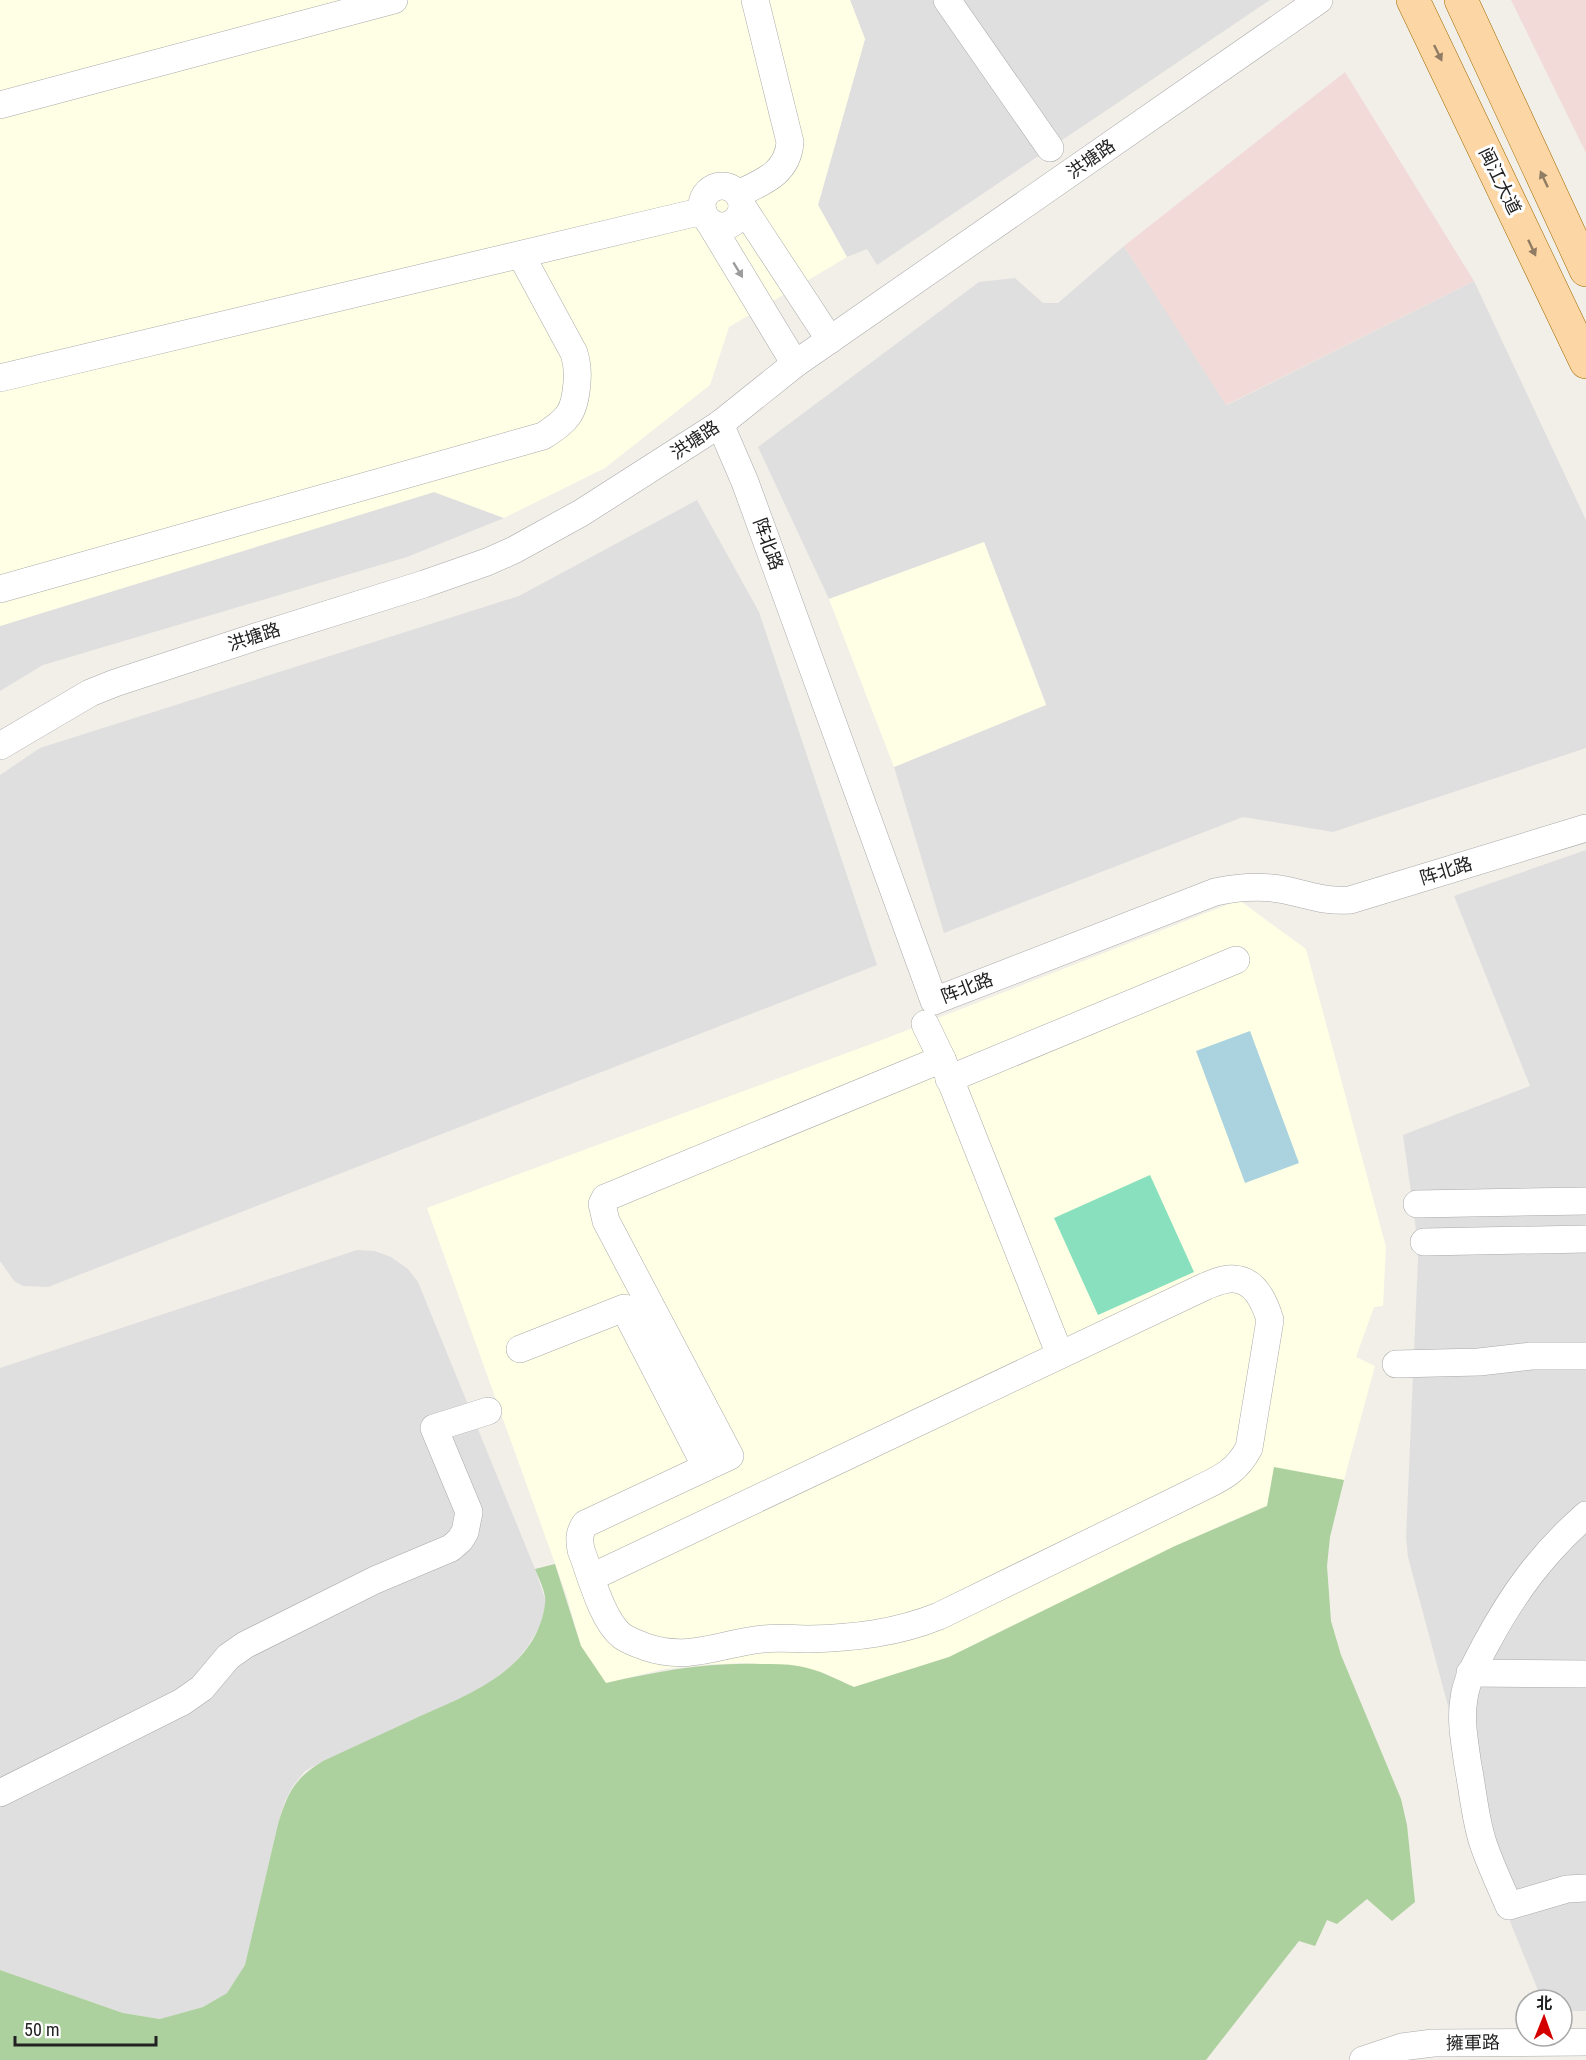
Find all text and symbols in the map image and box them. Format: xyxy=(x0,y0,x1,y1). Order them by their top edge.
one-way arrow xyxy=(1434,44,1443,61)
street label: 洪塘路 xyxy=(1063,135,1119,183)
street label: 闽江大道 xyxy=(1475,144,1526,218)
one-way arrow xyxy=(1539,170,1548,187)
one-way arrow xyxy=(1527,239,1536,256)
one-way arrow xyxy=(732,262,743,278)
street label: 洪塘路 xyxy=(666,416,723,463)
street label: 阵北路 xyxy=(749,515,788,573)
street label: 洪塘路 xyxy=(225,618,283,655)
street label: 阵北路 xyxy=(1417,853,1475,888)
street label: 阵北路 xyxy=(938,968,996,1007)
north arrow xyxy=(1514,1988,1574,2048)
text: 北 xyxy=(1536,1994,1552,2013)
scale bar xyxy=(15,2009,156,2047)
text: 50 m xyxy=(24,2019,59,2040)
street label: 擁軍路 xyxy=(1446,2032,1500,2053)

